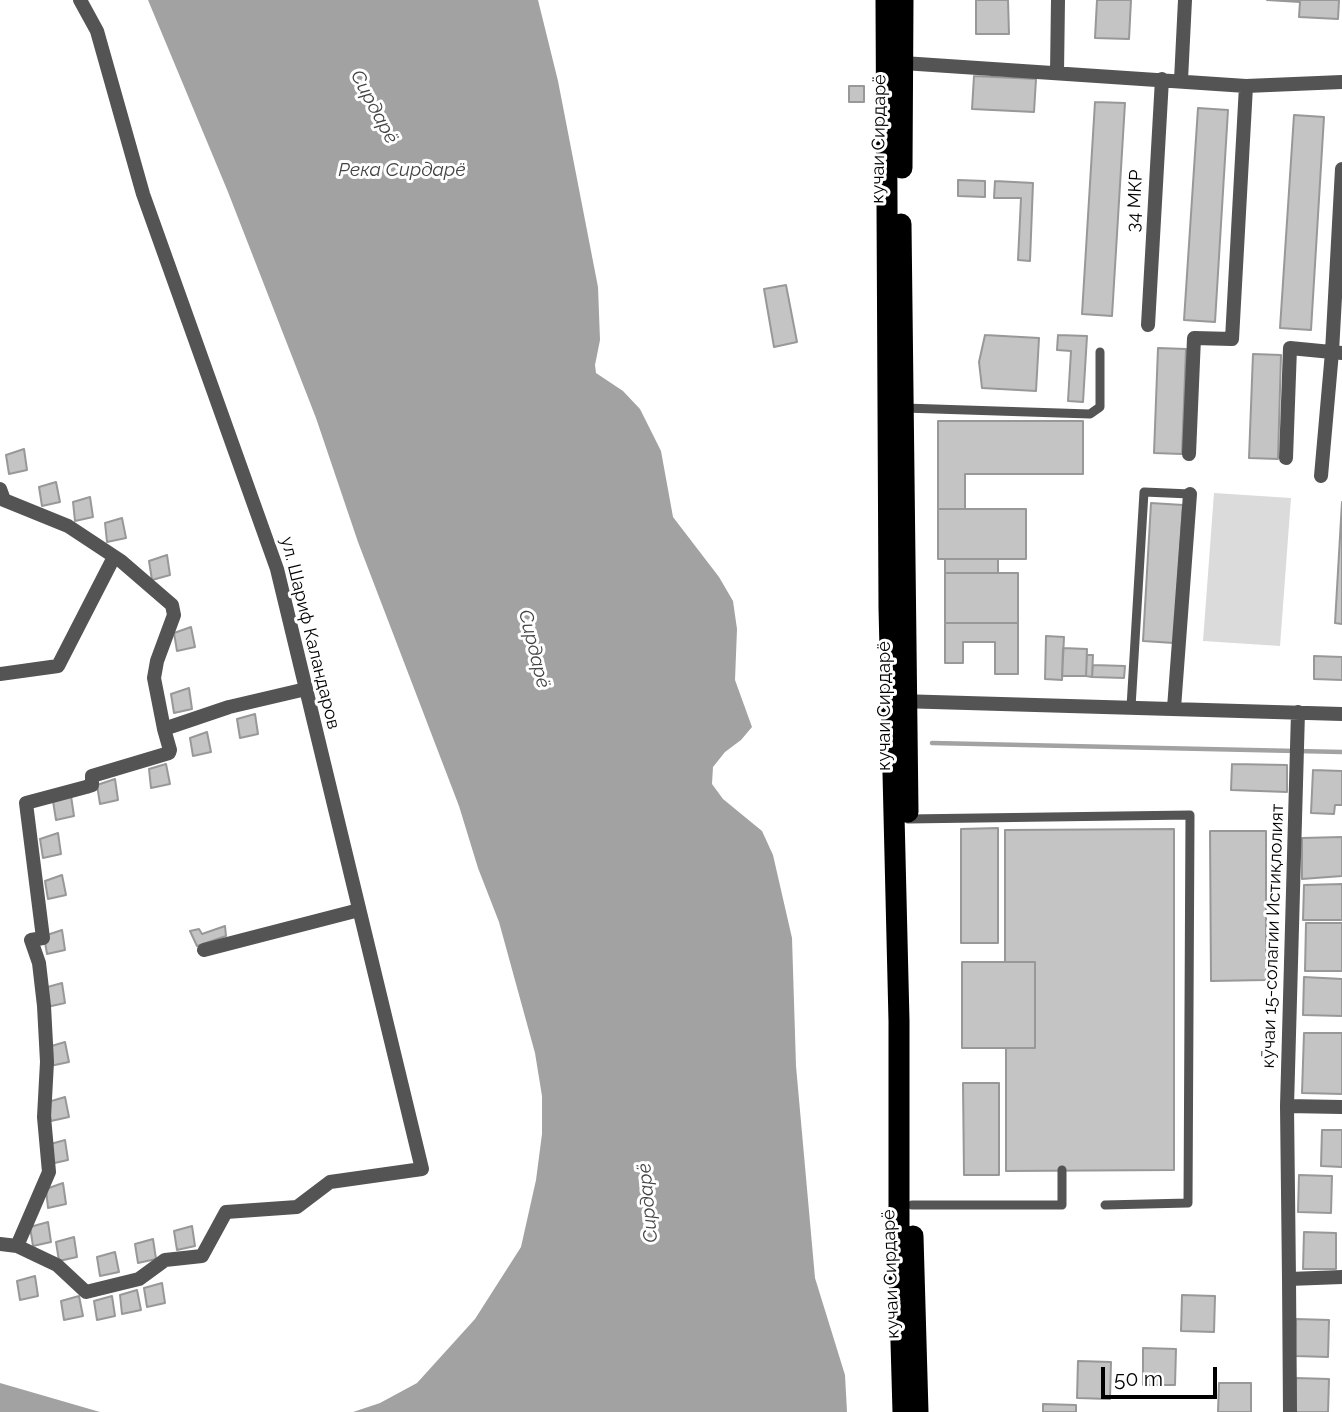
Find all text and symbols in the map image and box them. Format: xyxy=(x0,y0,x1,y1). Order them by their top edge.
water label: Сирдарё xyxy=(345,66,403,148)
street label: кучаи Сирдарё xyxy=(867,74,891,204)
water label: Река Сирдарё xyxy=(338,159,466,181)
street label: 34 МКР xyxy=(1123,169,1147,233)
street label: ул. Шариф Каландаров xyxy=(276,535,344,731)
water label: Сирдарё xyxy=(513,607,555,691)
street label: кучаи Сирдарё xyxy=(874,641,896,771)
street label: кӯчаи 15-солагии Истиқлолият xyxy=(1258,803,1288,1069)
water label: Сирдарё xyxy=(633,1162,663,1244)
street label: кучаи Сирдарё xyxy=(878,1209,904,1339)
scale bar xyxy=(1104,1352,1220,1396)
text: 50 m xyxy=(1114,1366,1163,1391)

